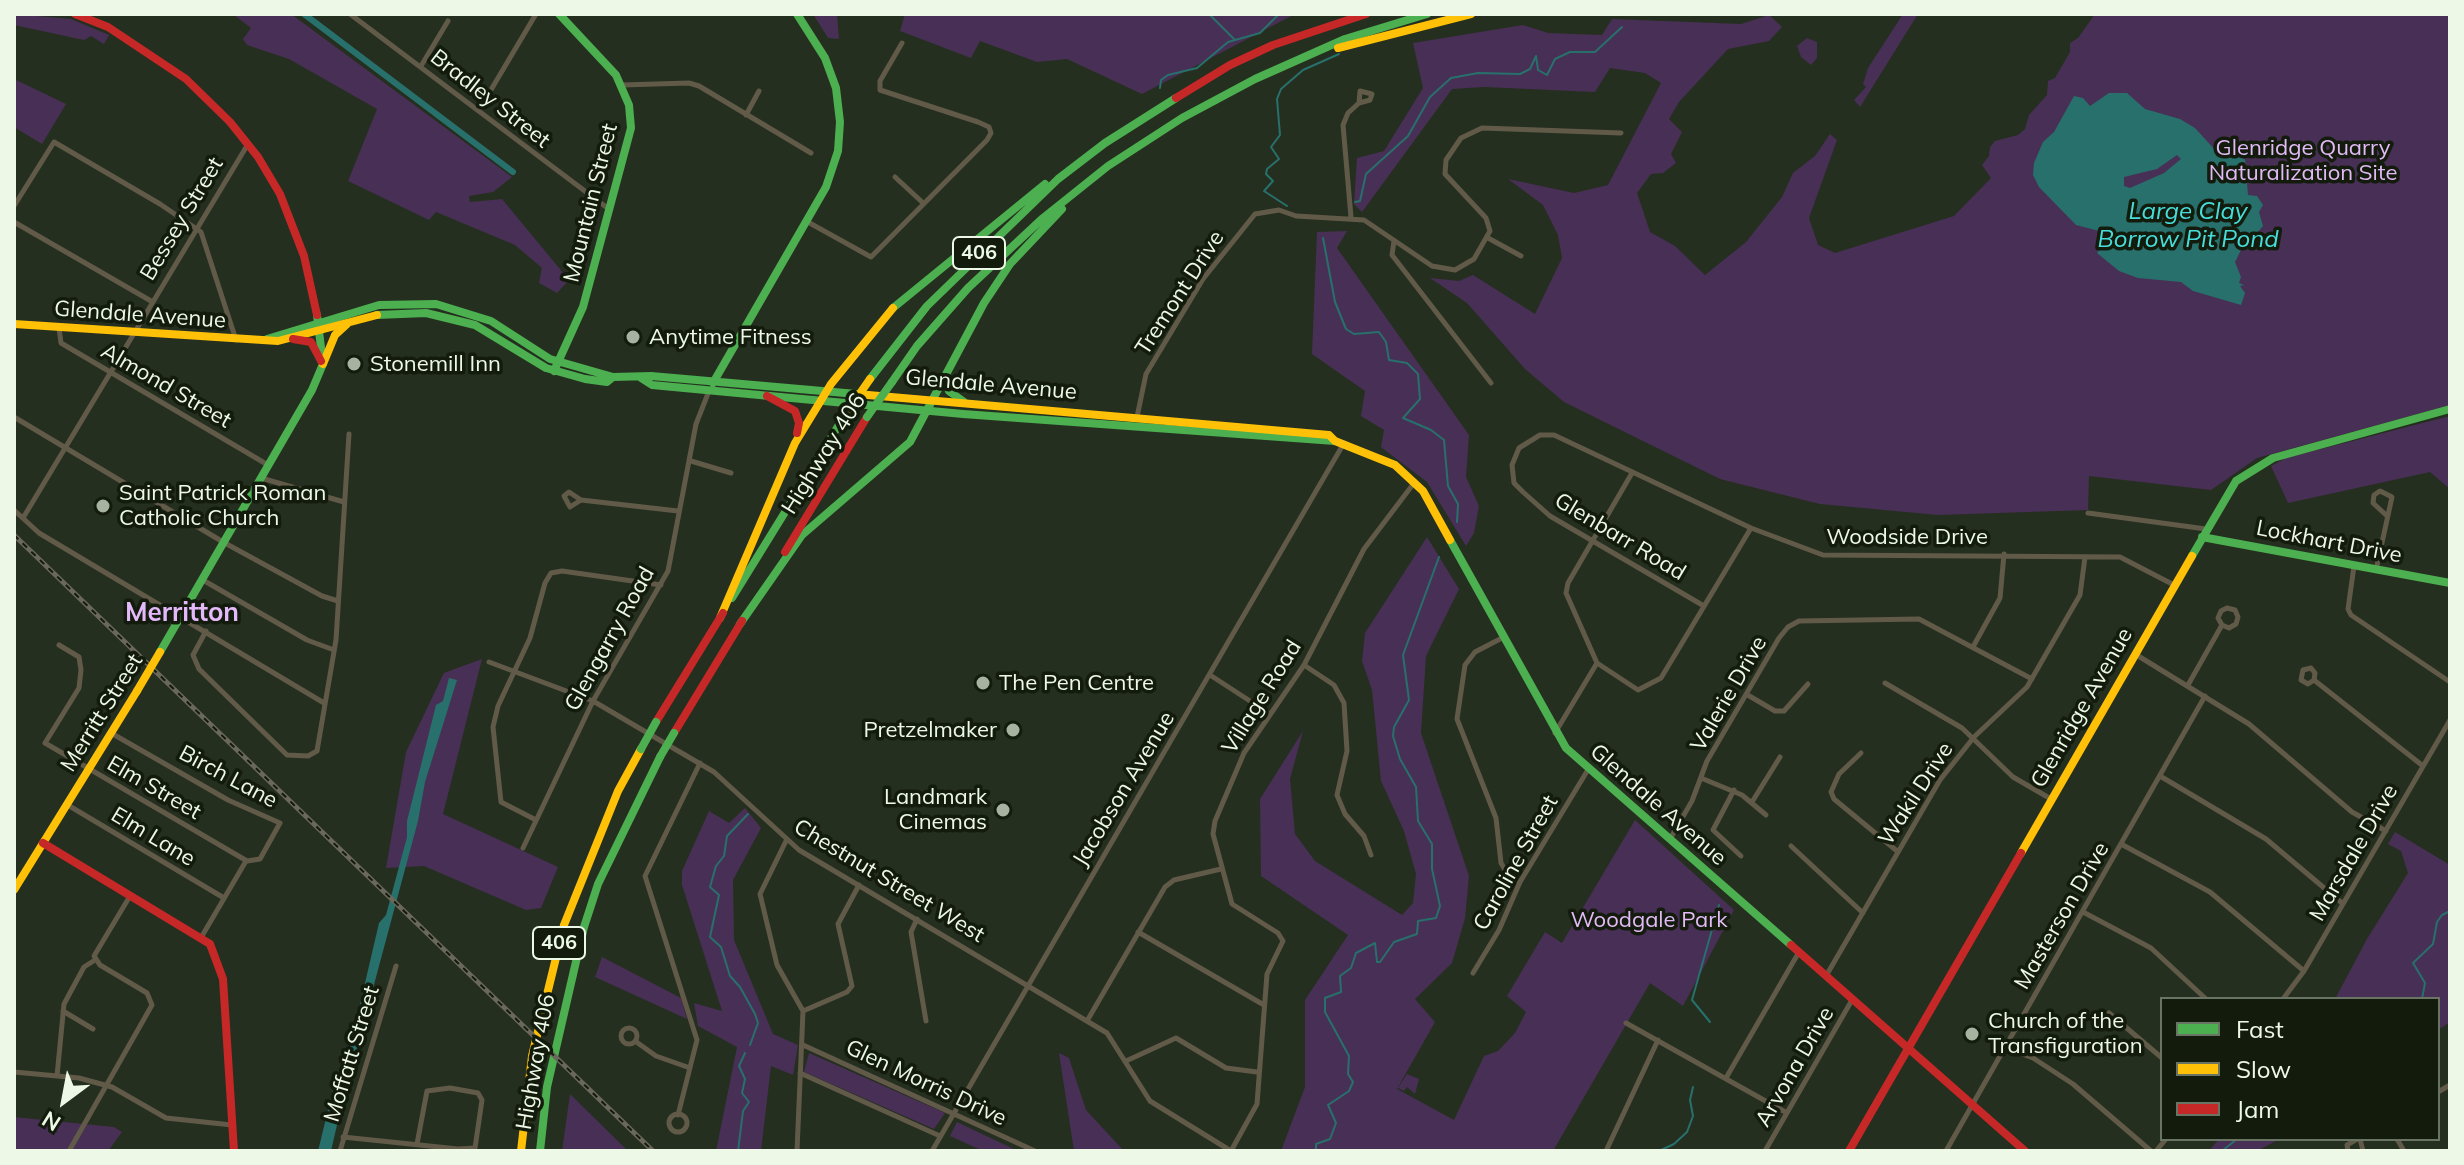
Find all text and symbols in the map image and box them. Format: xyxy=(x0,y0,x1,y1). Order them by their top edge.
street label: Bradley Street xyxy=(425,44,555,154)
street label: Mountain Street xyxy=(559,121,623,285)
park label: Glenridge Quarry Naturalization Site xyxy=(2209,135,2397,186)
street label: Bessey Street xyxy=(135,153,229,285)
water label: Large Clay Borrow Pit Pond xyxy=(2097,198,2279,254)
street label: Tremont Drive xyxy=(1130,226,1230,360)
road number: 406 xyxy=(953,237,1005,269)
street label: Glendale Avenue xyxy=(53,296,227,334)
place label: Anytime Fitness xyxy=(649,324,812,350)
marker: Anytime Fitness xyxy=(624,328,642,346)
street label: Almond Street xyxy=(96,338,236,434)
place label: Stonemill Inn xyxy=(370,351,501,377)
marker: Stonemill Inn xyxy=(345,355,363,373)
street label: Glendale Avenue xyxy=(904,364,1078,406)
street label: Highway 406 xyxy=(776,389,872,519)
place label: Saint Patrick Roman Catholic Church xyxy=(119,480,326,532)
street label: Glenbarr Road xyxy=(1550,488,1690,586)
marker: Saint Patrick Roman Catholic Church xyxy=(94,497,112,515)
street label: Lockhart Drive xyxy=(2254,515,2404,569)
street label: Woodside Drive xyxy=(1826,524,1988,550)
street label: Glengarry Road xyxy=(560,562,660,716)
district label: Merritton xyxy=(125,597,239,629)
street label: Glenridge Avenue xyxy=(2026,623,2138,793)
street label: Valerie Drive xyxy=(1685,632,1773,756)
street label: Village Road xyxy=(1217,635,1307,759)
street label: Merritt Street xyxy=(55,649,149,777)
place label: The Pen Centre xyxy=(999,670,1154,696)
marker: The Pen Centre xyxy=(974,674,992,692)
street label: Jacobson Avenue xyxy=(1067,707,1181,871)
place label: Pretzelmaker xyxy=(863,717,997,743)
marker: Pretzelmaker xyxy=(1004,721,1022,739)
street label: Wakil Drive xyxy=(1873,738,1959,850)
street label: Glendale Avenue xyxy=(1584,739,1732,871)
street label: Birch Lane xyxy=(174,740,282,814)
street label: Elm Street xyxy=(102,751,206,825)
street label: Marsdale Drive xyxy=(2304,780,2404,926)
place label: Landmark Cinemas xyxy=(884,784,987,836)
street label: Caroline Street xyxy=(1468,791,1564,935)
marker: Landmark Cinemas xyxy=(994,801,1012,819)
street label: Elm Lane xyxy=(106,802,200,872)
street label: Chestnut Street West xyxy=(789,814,989,948)
street label: Masterson Drive xyxy=(2009,838,2115,994)
park label: Woodgale Park xyxy=(1570,907,1728,933)
road number: 406 xyxy=(533,927,585,959)
street label: Moffatt Street xyxy=(319,983,385,1125)
street label: Highway 406 xyxy=(511,992,561,1132)
legend xyxy=(2160,997,2440,1141)
street label: Arvona Drive xyxy=(1750,1002,1840,1132)
place label: Church of the Transfiguration xyxy=(1988,1008,2143,1060)
text: Fast xyxy=(2236,1014,2284,1044)
marker: Church of the Transfiguration xyxy=(1963,1025,1981,1043)
street label: Glen Morris Drive xyxy=(841,1034,1011,1132)
text: Slow xyxy=(2236,1054,2291,1084)
north arrow xyxy=(24,1061,104,1141)
text: Jam xyxy=(2236,1094,2279,1124)
text: N xyxy=(37,1105,66,1138)

